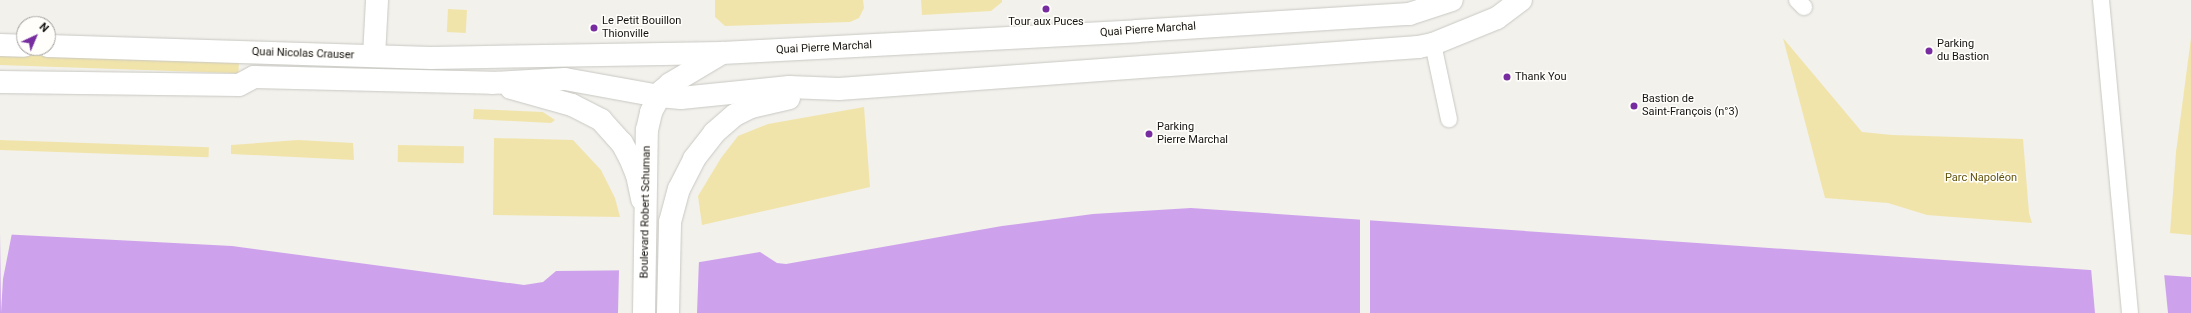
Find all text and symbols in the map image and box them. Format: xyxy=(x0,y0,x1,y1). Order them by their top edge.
marker: Tour aux Puces xyxy=(1041,4,1051,14)
place label: Le Petit Bouillon Thionville xyxy=(602,15,681,41)
place label: Tour aux Puces xyxy=(1008,15,1084,29)
north arrow xyxy=(16,16,56,56)
text: N xyxy=(37,20,51,35)
street label: Quai Pierre Marchal xyxy=(1100,20,1196,40)
marker: Le Petit Bouillon Thionville xyxy=(589,23,599,33)
place label: Parking du Bastion xyxy=(1937,38,1989,64)
street label: Quai Pierre Marchal xyxy=(776,39,872,57)
street label: Quai Nicolas Crauser xyxy=(252,46,354,62)
marker: Parking du Bastion xyxy=(1924,46,1934,56)
place label: Thank You xyxy=(1515,70,1567,84)
marker: Thank You xyxy=(1502,72,1512,82)
place label: Bastion de Saint-François (n°3) xyxy=(1642,93,1738,119)
marker: Bastion de Saint-François (n°3) xyxy=(1629,101,1639,111)
place label: Parking Pierre Marchal xyxy=(1157,121,1228,147)
marker: Parking Pierre Marchal xyxy=(1144,129,1154,139)
street label: Boulevard Robert Schuman xyxy=(638,145,654,279)
park label: Parc Napoléon xyxy=(1945,171,2017,185)

